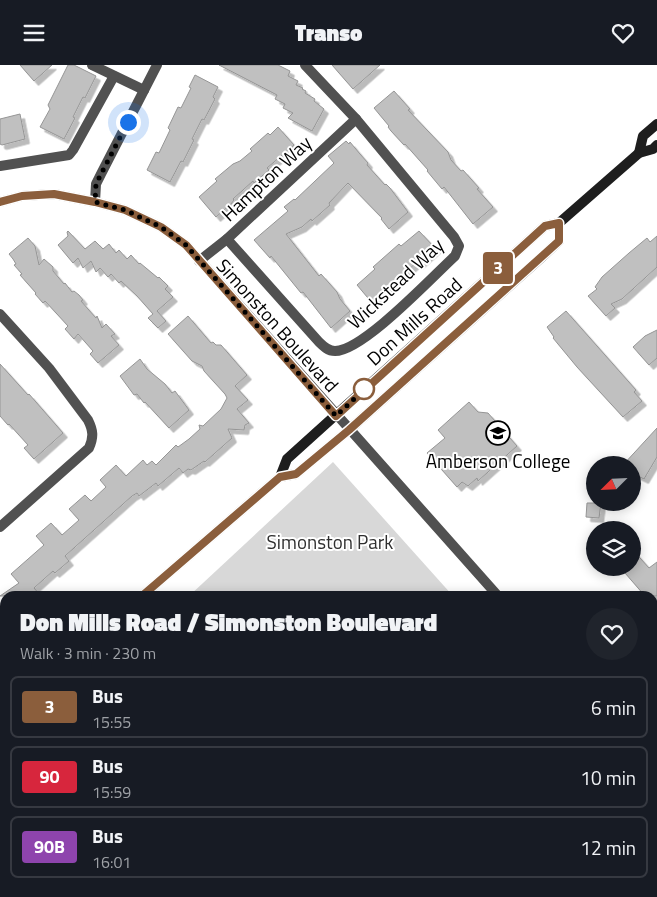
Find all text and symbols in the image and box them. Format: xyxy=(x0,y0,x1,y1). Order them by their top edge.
text: Transo xyxy=(295,16,362,50)
icon: menu xyxy=(20,19,48,47)
icon: heart xyxy=(609,19,637,47)
your location xyxy=(116,110,141,135)
street label: Hampton Way xyxy=(214,128,318,228)
street label: Wickstead Way xyxy=(340,231,450,335)
street label: Simonston Boulevard xyxy=(210,252,346,398)
line badge: 3 xyxy=(482,252,514,284)
text: 3 xyxy=(493,254,503,281)
street label: Don Mills Road xyxy=(360,270,468,372)
unlabelled marker xyxy=(353,378,375,400)
school or university icon: Amberson College xyxy=(485,420,511,446)
place label: Amberson College xyxy=(426,446,570,475)
north arrow xyxy=(586,456,641,511)
map controls xyxy=(586,456,641,576)
button: layers xyxy=(586,521,641,576)
park label: Simonston Park xyxy=(267,527,393,556)
text: Don Mills Road / Simonston Boulevard xyxy=(20,604,437,640)
button: heart xyxy=(586,608,638,660)
text: Walk · 3 min · 230 m xyxy=(20,641,156,665)
text: Bus xyxy=(92,681,123,710)
text: 3 xyxy=(44,693,55,720)
text: 6 min xyxy=(591,693,636,722)
text: 15:55 xyxy=(92,710,131,734)
text: Bus xyxy=(92,751,123,780)
text: 90 xyxy=(39,763,60,790)
text: 10 min xyxy=(580,763,636,792)
text: 15:59 xyxy=(92,780,131,804)
text: Bus xyxy=(92,821,123,850)
text: 90B xyxy=(34,833,65,860)
text: 12 min xyxy=(580,833,636,862)
text: 16:01 xyxy=(92,850,131,874)

